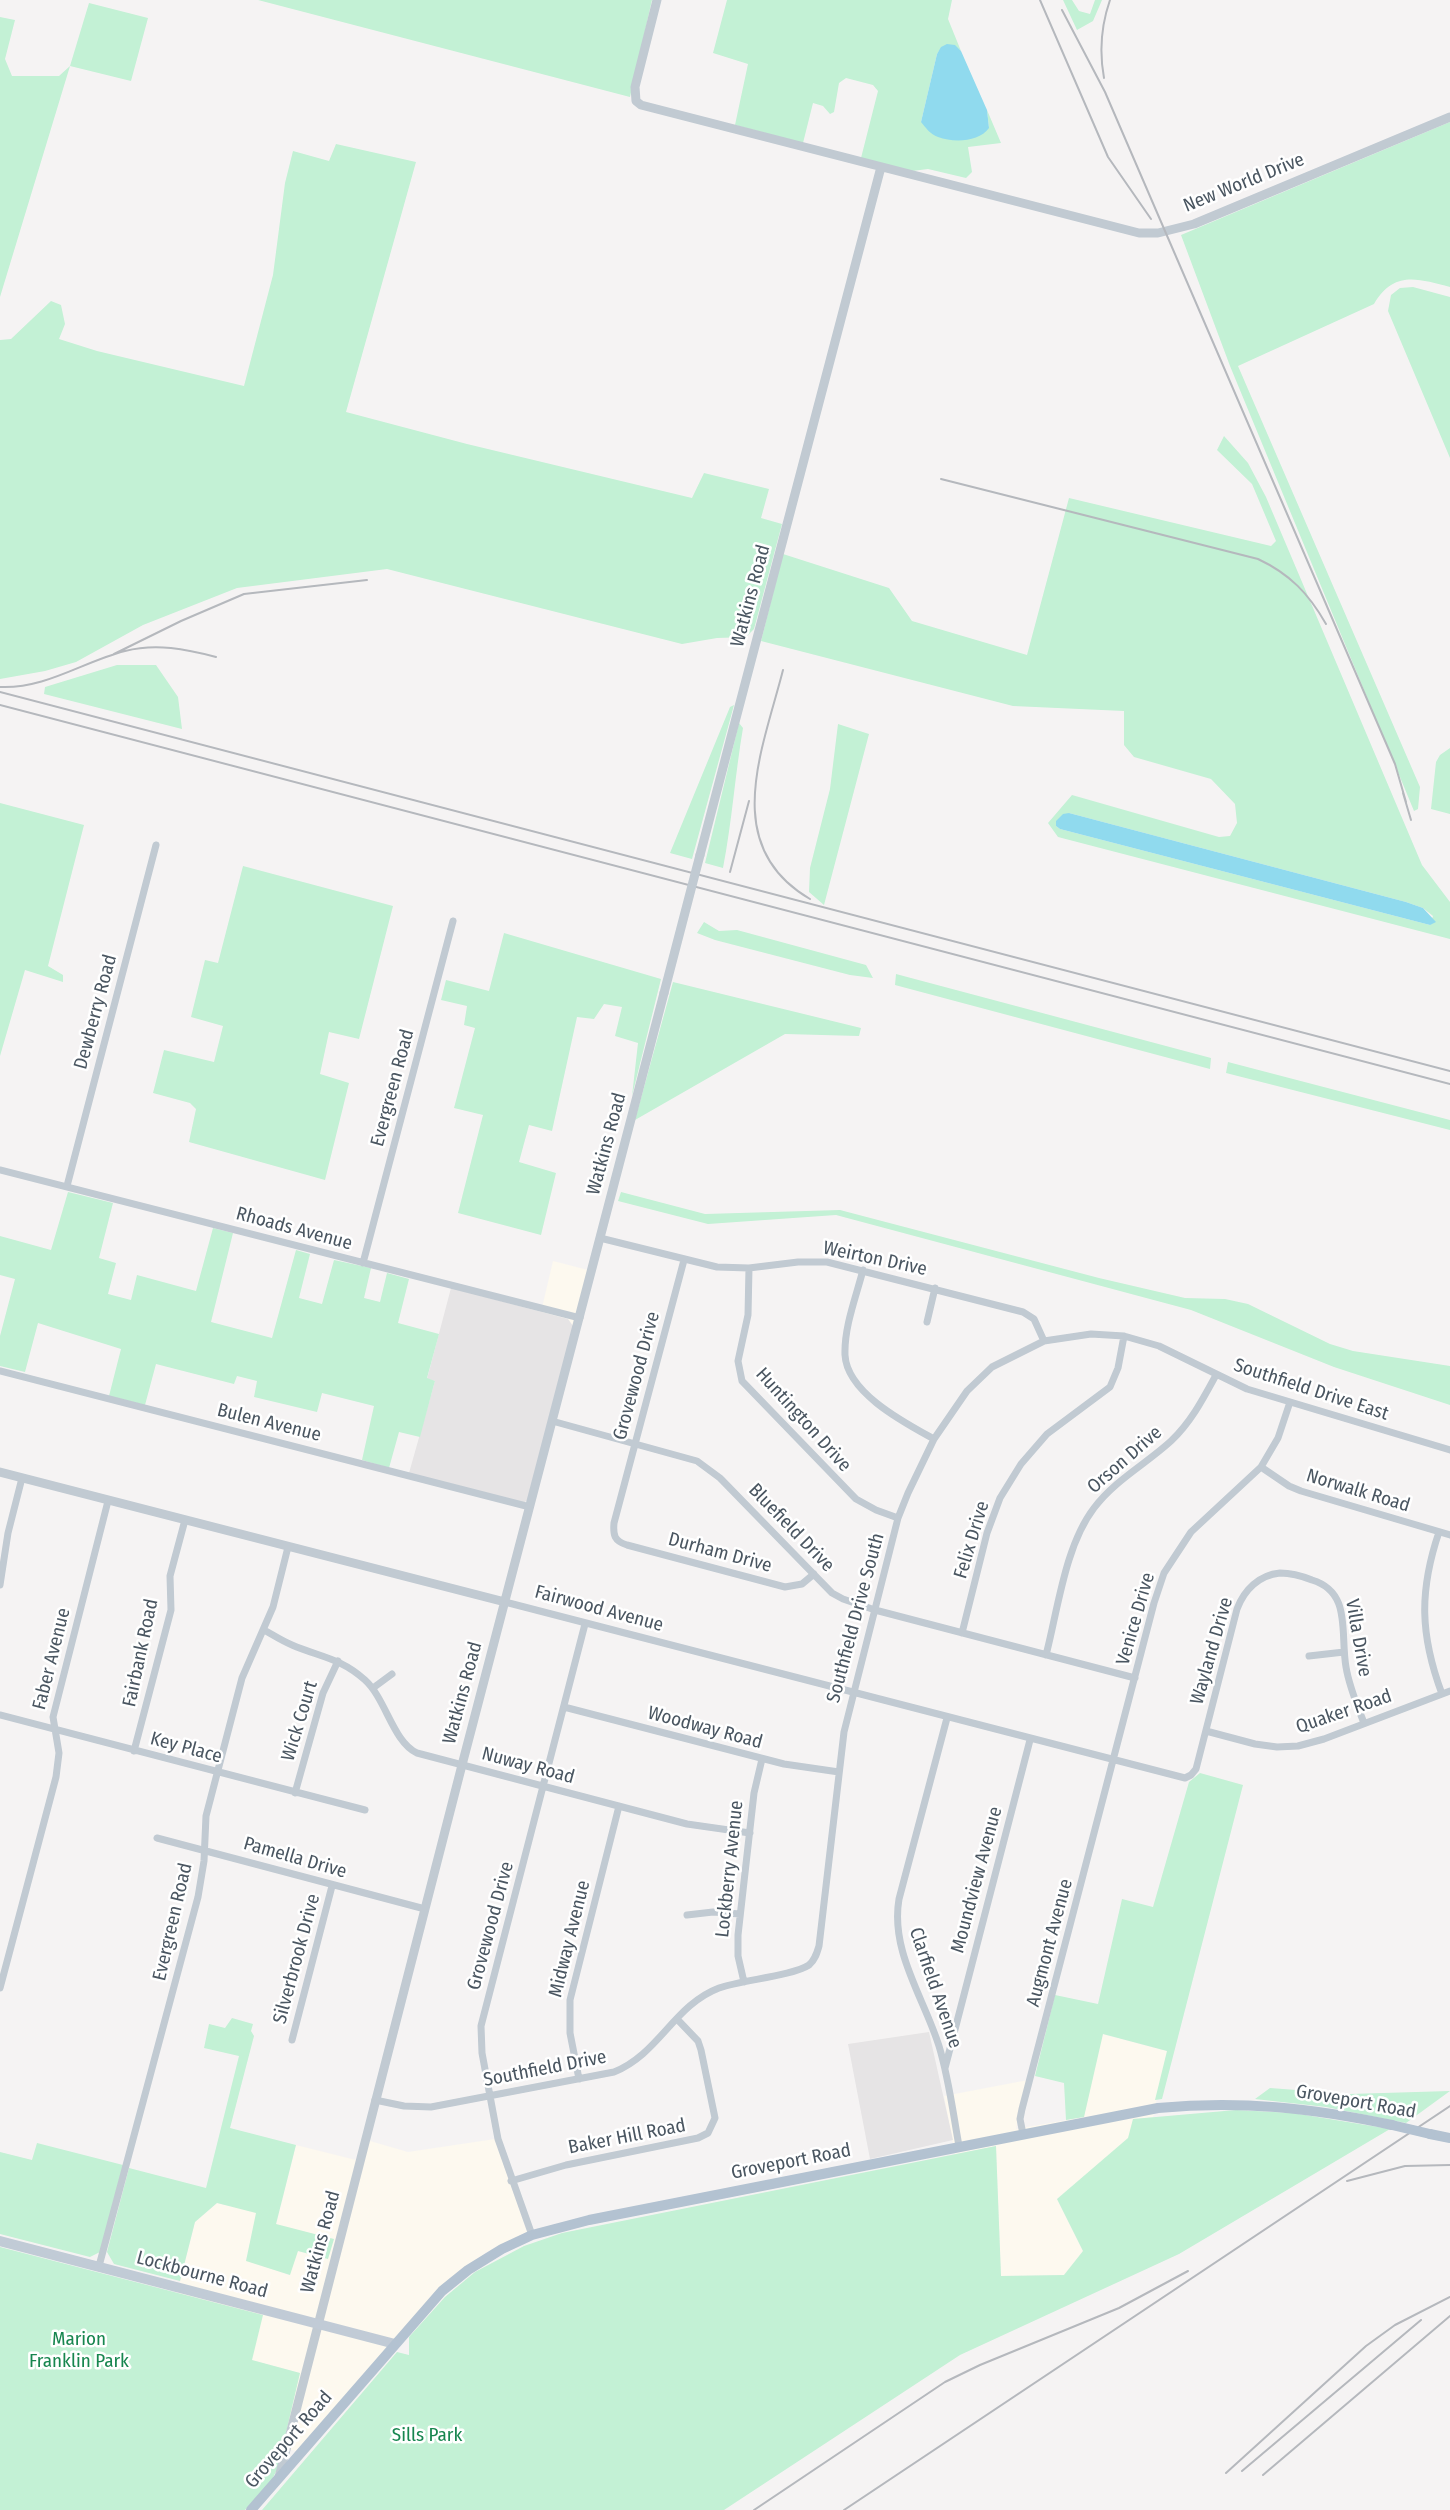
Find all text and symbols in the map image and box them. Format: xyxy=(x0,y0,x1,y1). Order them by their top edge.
street label: New World Drive xyxy=(1180,148,1308,218)
street label: Watkins Road xyxy=(726,542,776,650)
street label: Dewberry Road xyxy=(70,952,122,1072)
street label: Evergreen Road xyxy=(366,1027,420,1149)
street label: Watkins Road xyxy=(582,1090,632,1198)
street label: Rhoads Avenue xyxy=(233,1203,355,1255)
street label: Weirton Drive xyxy=(821,1237,929,1281)
street label: Grovewood Drive xyxy=(609,1309,665,1443)
street label: Southfield Drive East xyxy=(1231,1354,1391,1426)
street label: Huntington Drive xyxy=(750,1363,856,1477)
street label: Bulen Avenue xyxy=(215,1399,323,1447)
street label: Orson Drive xyxy=(1083,1422,1167,1498)
street label: Norwalk Road xyxy=(1303,1464,1413,1518)
street label: Bluefield Drive xyxy=(743,1479,839,1577)
street label: Felix Drive xyxy=(949,1498,995,1582)
street label: Durham Drive xyxy=(666,1528,774,1578)
street label: Southfield Drive South xyxy=(822,1531,890,1705)
street label: Venice Drive xyxy=(1112,1570,1160,1668)
street label: Fairwood Avenue xyxy=(532,1581,666,1637)
street label: Wayland Drive xyxy=(1186,1595,1238,1707)
street label: Fairbank Road xyxy=(118,1597,164,1709)
street label: Villa Drive xyxy=(1340,1597,1376,1679)
street label: Faber Avenue xyxy=(28,1606,76,1712)
street label: Watkins Road xyxy=(438,1639,488,1747)
street label: Wick Court xyxy=(277,1678,323,1764)
street label: Quaker Road xyxy=(1293,1685,1395,1739)
street label: Woodway Road xyxy=(645,1702,765,1754)
street label: Key Place xyxy=(148,1728,224,1768)
street label: Nuway Road xyxy=(479,1743,577,1789)
street label: Lockberry Avenue xyxy=(711,1799,749,1939)
street label: Moundview Avenue xyxy=(947,1804,1007,1956)
street label: Pamella Drive xyxy=(241,1832,349,1884)
street label: Grovewood Drive xyxy=(463,1859,519,1993)
street label: Evergreen Road xyxy=(148,1861,198,1983)
street label: Augmont Avenue xyxy=(1022,1877,1078,2009)
street label: Midway Avenue xyxy=(544,1878,596,2000)
street label: Silverbrook Drive xyxy=(269,1892,325,2026)
street label: Clarfield Avenue xyxy=(904,1925,966,2051)
street label: Southfield Drive xyxy=(482,2046,608,2092)
street label: Groveport Road xyxy=(1294,2080,1418,2124)
street label: Baker Hill Road xyxy=(566,2114,688,2160)
street label: Groveport Road xyxy=(729,2139,853,2185)
street label: Watkins Road xyxy=(296,2188,346,2296)
street label: Lockbourne Road xyxy=(134,2247,270,2303)
park label: Marion Franklin Park xyxy=(29,2329,129,2373)
street label: Groveport Road xyxy=(241,2387,337,2493)
park label: Sills Park xyxy=(392,2425,462,2447)

